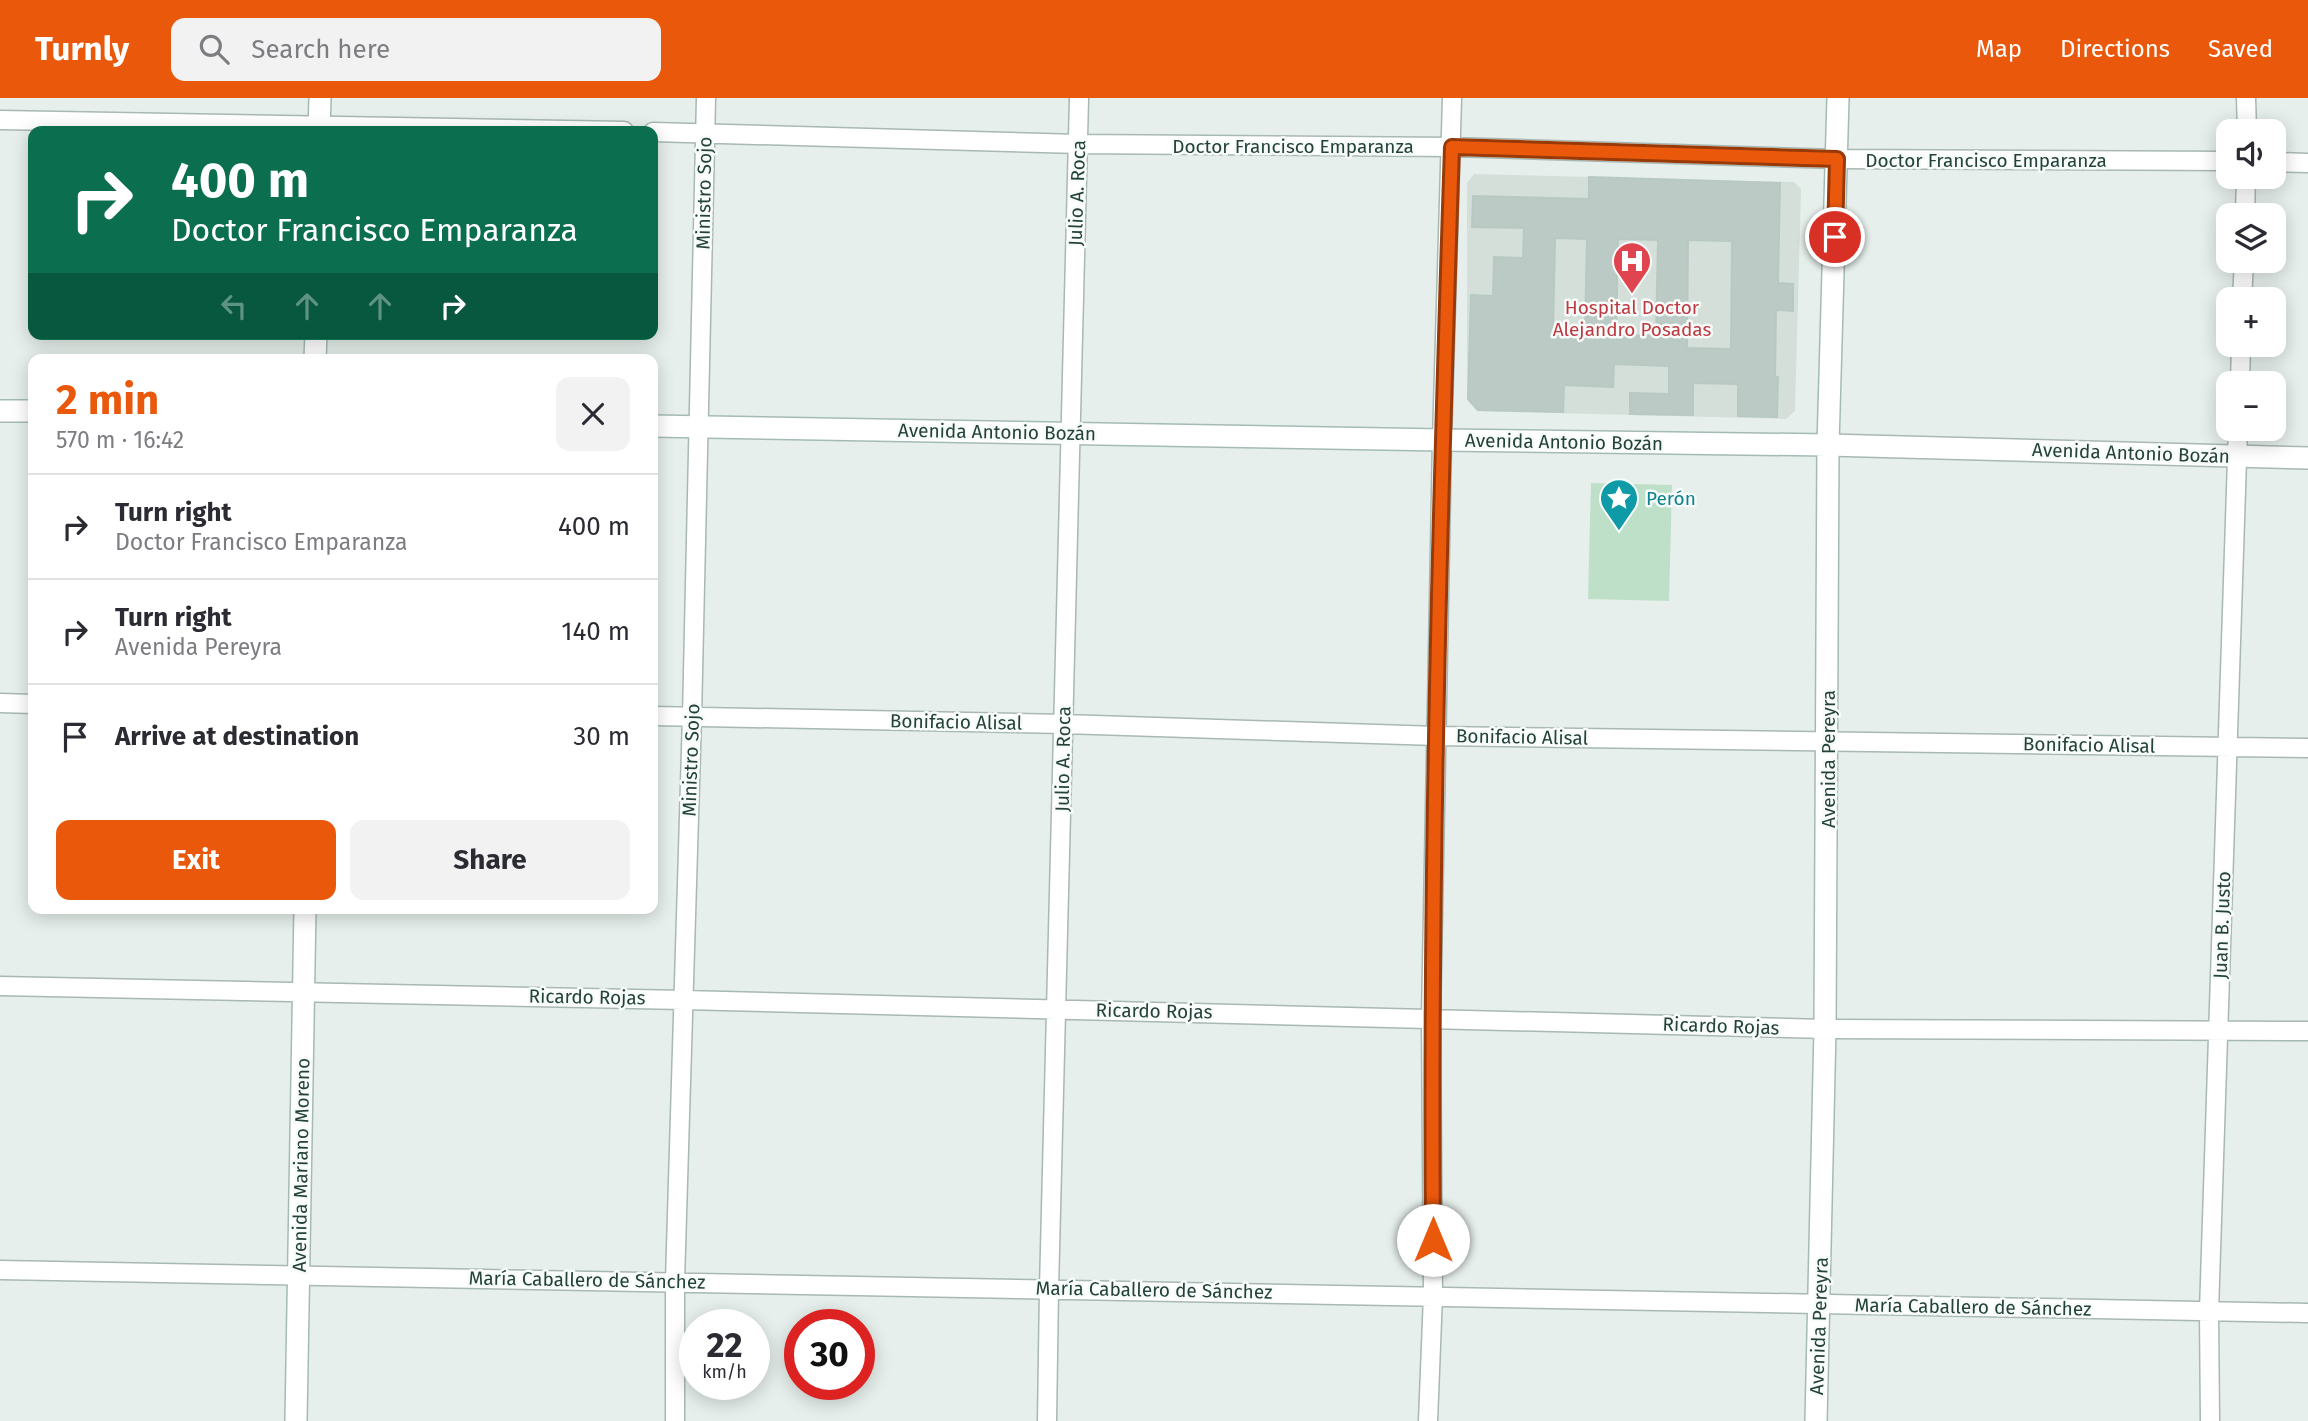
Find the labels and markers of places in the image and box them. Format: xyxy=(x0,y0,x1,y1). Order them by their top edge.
pin xyxy=(1805,207,1865,267)
hospital icon: Hospital Doctor Alejandro Posadas xyxy=(1611,240,1653,295)
place label: Hospital Doctor Alejandro Posadas xyxy=(1553,296,1711,341)
place icon: Perón xyxy=(1598,477,1640,532)
place label: Perón xyxy=(1646,487,1696,510)

